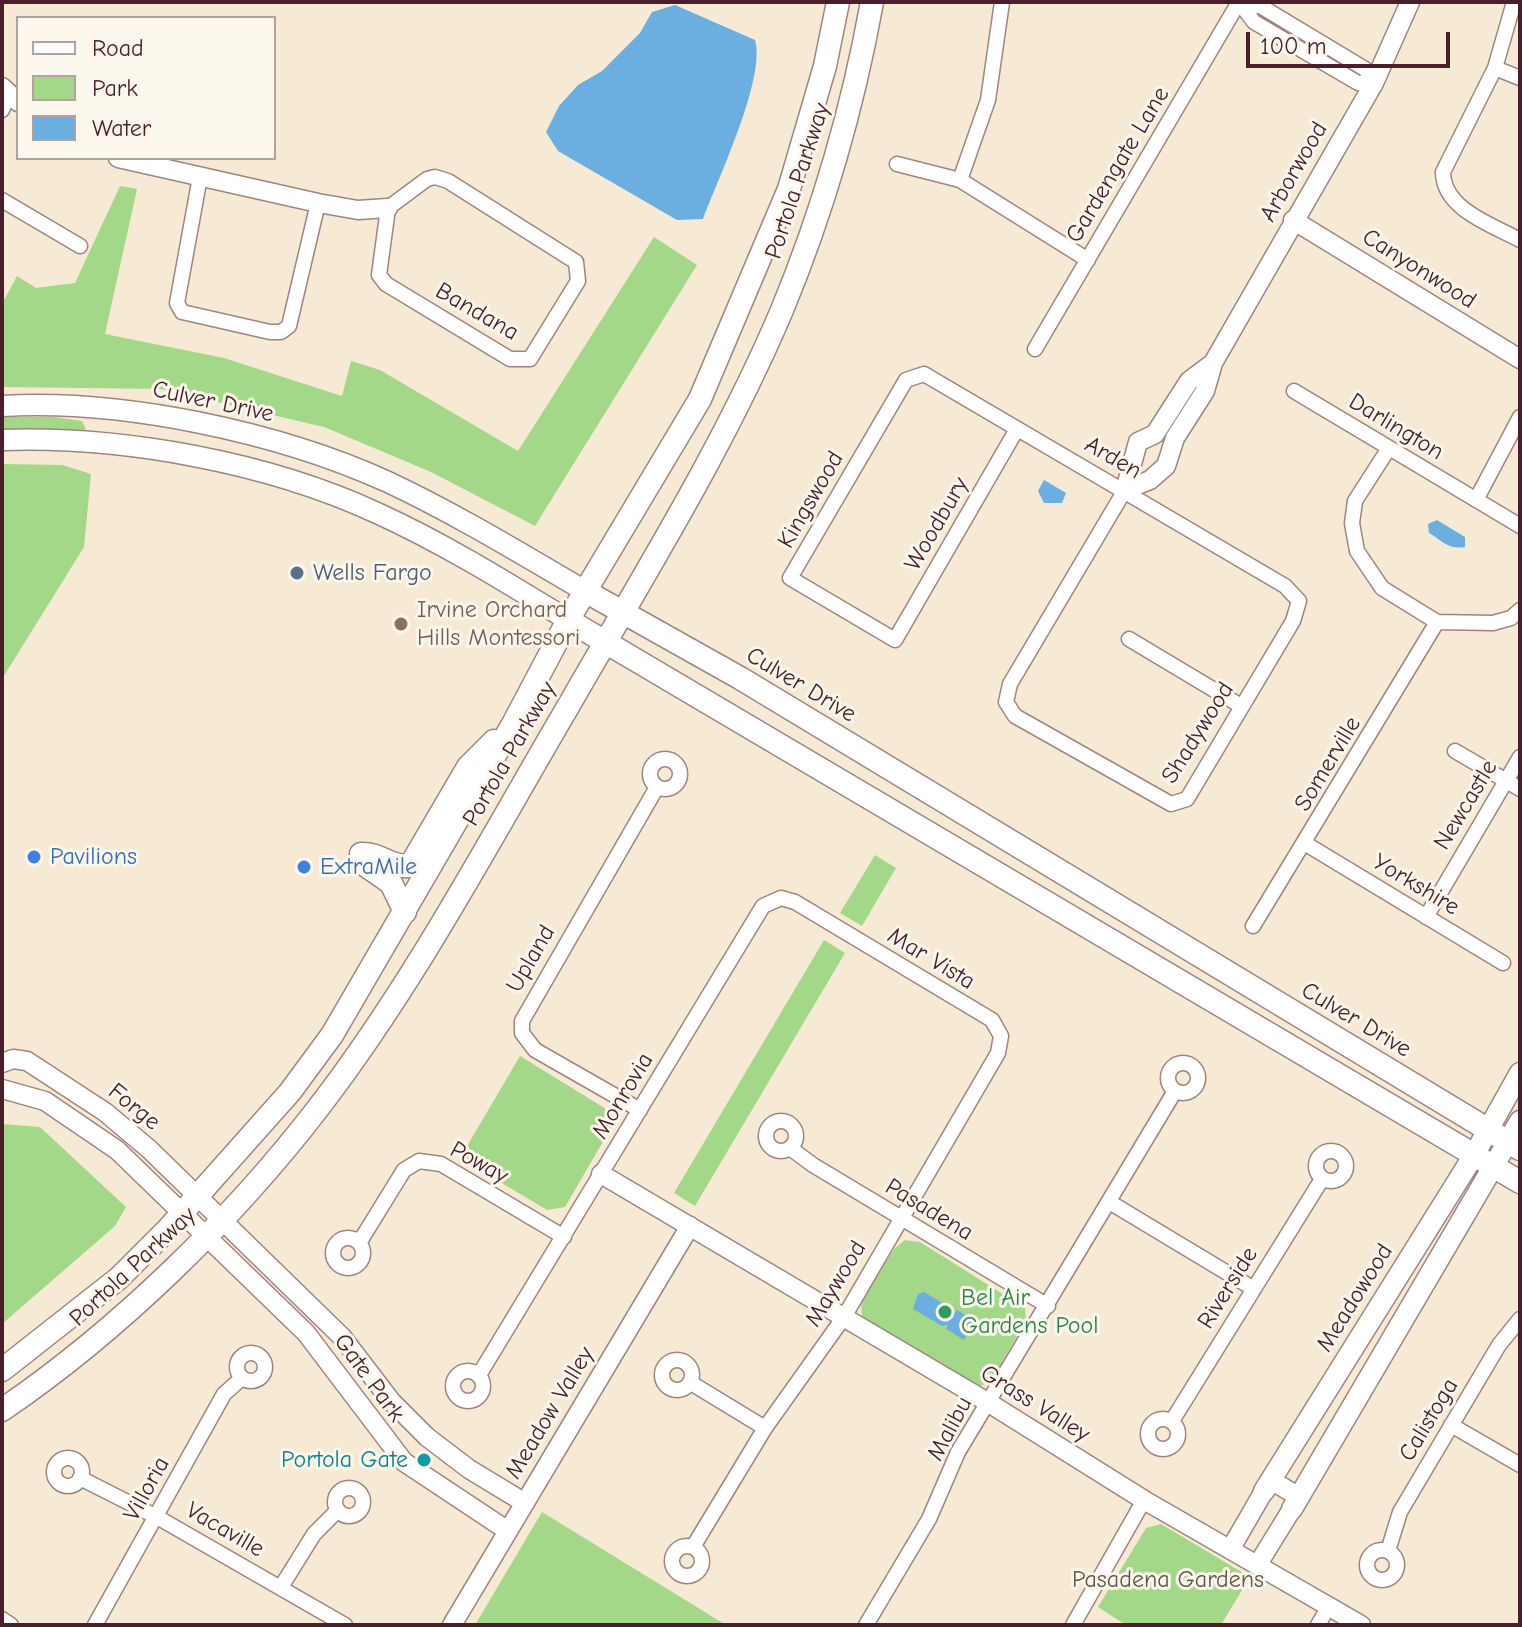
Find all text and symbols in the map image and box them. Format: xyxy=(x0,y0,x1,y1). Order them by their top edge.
legend xyxy=(16,16,276,160)
scale bar xyxy=(1250,16,1454,66)
text: 100 m xyxy=(1260,32,1327,60)
text: Road xyxy=(92,34,144,62)
text: Park xyxy=(92,74,138,102)
street label: Gardengate Lane xyxy=(1060,82,1176,248)
street label: Portola Parkway xyxy=(759,99,837,263)
text: Water xyxy=(92,114,151,142)
street label: Arborwood xyxy=(1254,117,1334,227)
street label: Canyonwood xyxy=(1357,223,1481,315)
street label: Bandana xyxy=(430,277,524,347)
street label: Culver Drive xyxy=(150,375,276,429)
street label: Darlington xyxy=(1343,387,1449,467)
street label: Arden xyxy=(1079,430,1147,486)
street label: Kingswood xyxy=(772,447,850,553)
street label: Woodbury xyxy=(899,472,975,576)
place label: Wells Fargo xyxy=(313,559,432,587)
marker: Wells Fargo xyxy=(288,564,306,582)
place label: Irvine Orchard Hills Montessori xyxy=(417,596,580,652)
marker: Irvine Orchard Hills Montessori xyxy=(392,615,410,633)
street label: Culver Drive xyxy=(741,641,861,729)
street label: Portola Parkway xyxy=(457,677,563,831)
street label: Shadywood xyxy=(1156,677,1240,789)
street label: Somerville xyxy=(1289,711,1367,817)
street label: Newcastle xyxy=(1428,755,1504,855)
place label: Pavilions xyxy=(50,843,137,871)
marker: Pavilions xyxy=(25,848,43,866)
street label: Yorkshire xyxy=(1367,848,1465,922)
place label: ExtraMile xyxy=(320,853,417,881)
marker: ExtraMile xyxy=(295,858,313,876)
street label: Upland xyxy=(500,920,562,998)
street label: Mar Vista xyxy=(882,922,980,996)
street label: Culver Drive xyxy=(1296,976,1416,1064)
street label: Monrovia xyxy=(586,1048,660,1144)
street label: Forge xyxy=(102,1077,166,1137)
street label: Poway xyxy=(445,1135,513,1191)
street label: Pasadena xyxy=(880,1173,978,1247)
street label: Portola Parkway xyxy=(64,1201,202,1333)
street label: Maywood xyxy=(799,1236,873,1332)
street label: Meadowood xyxy=(1311,1239,1399,1357)
street label: Riverside xyxy=(1192,1242,1264,1334)
place label: Bel Air Gardens Pool xyxy=(961,1284,1098,1340)
marker: Bel Air Gardens Pool xyxy=(936,1303,954,1321)
street label: Gate Park xyxy=(327,1328,411,1428)
street label: Meadow Valley xyxy=(499,1342,601,1484)
street label: Grass Valley xyxy=(975,1359,1095,1449)
street label: Calistoga xyxy=(1393,1373,1465,1467)
street label: Malibu xyxy=(921,1392,979,1466)
place label: Portola Gate xyxy=(281,1446,408,1474)
marker: Portola Gate xyxy=(415,1451,433,1469)
street label: Villoria xyxy=(118,1452,176,1526)
street label: Vacaville xyxy=(181,1496,269,1564)
park label: Pasadena Gardens xyxy=(1072,1566,1264,1594)

